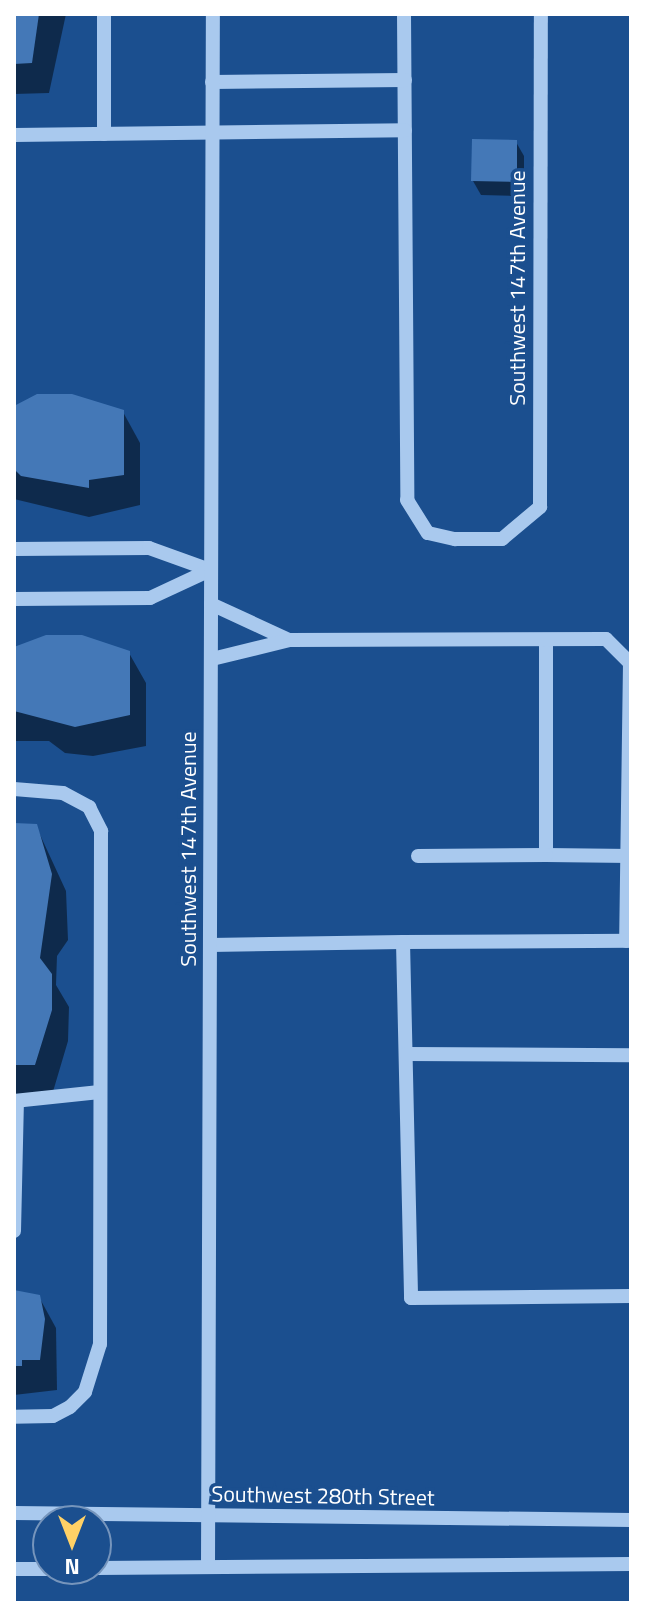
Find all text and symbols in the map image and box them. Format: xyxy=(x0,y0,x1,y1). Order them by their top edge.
street label: Southwest 147th Avenue xyxy=(505,170,531,406)
street label: Southwest 147th Avenue xyxy=(176,731,202,967)
street label: Southwest 280th Street xyxy=(211,1481,435,1511)
north arrow xyxy=(32,1505,112,1585)
text: N xyxy=(64,1550,80,1584)

